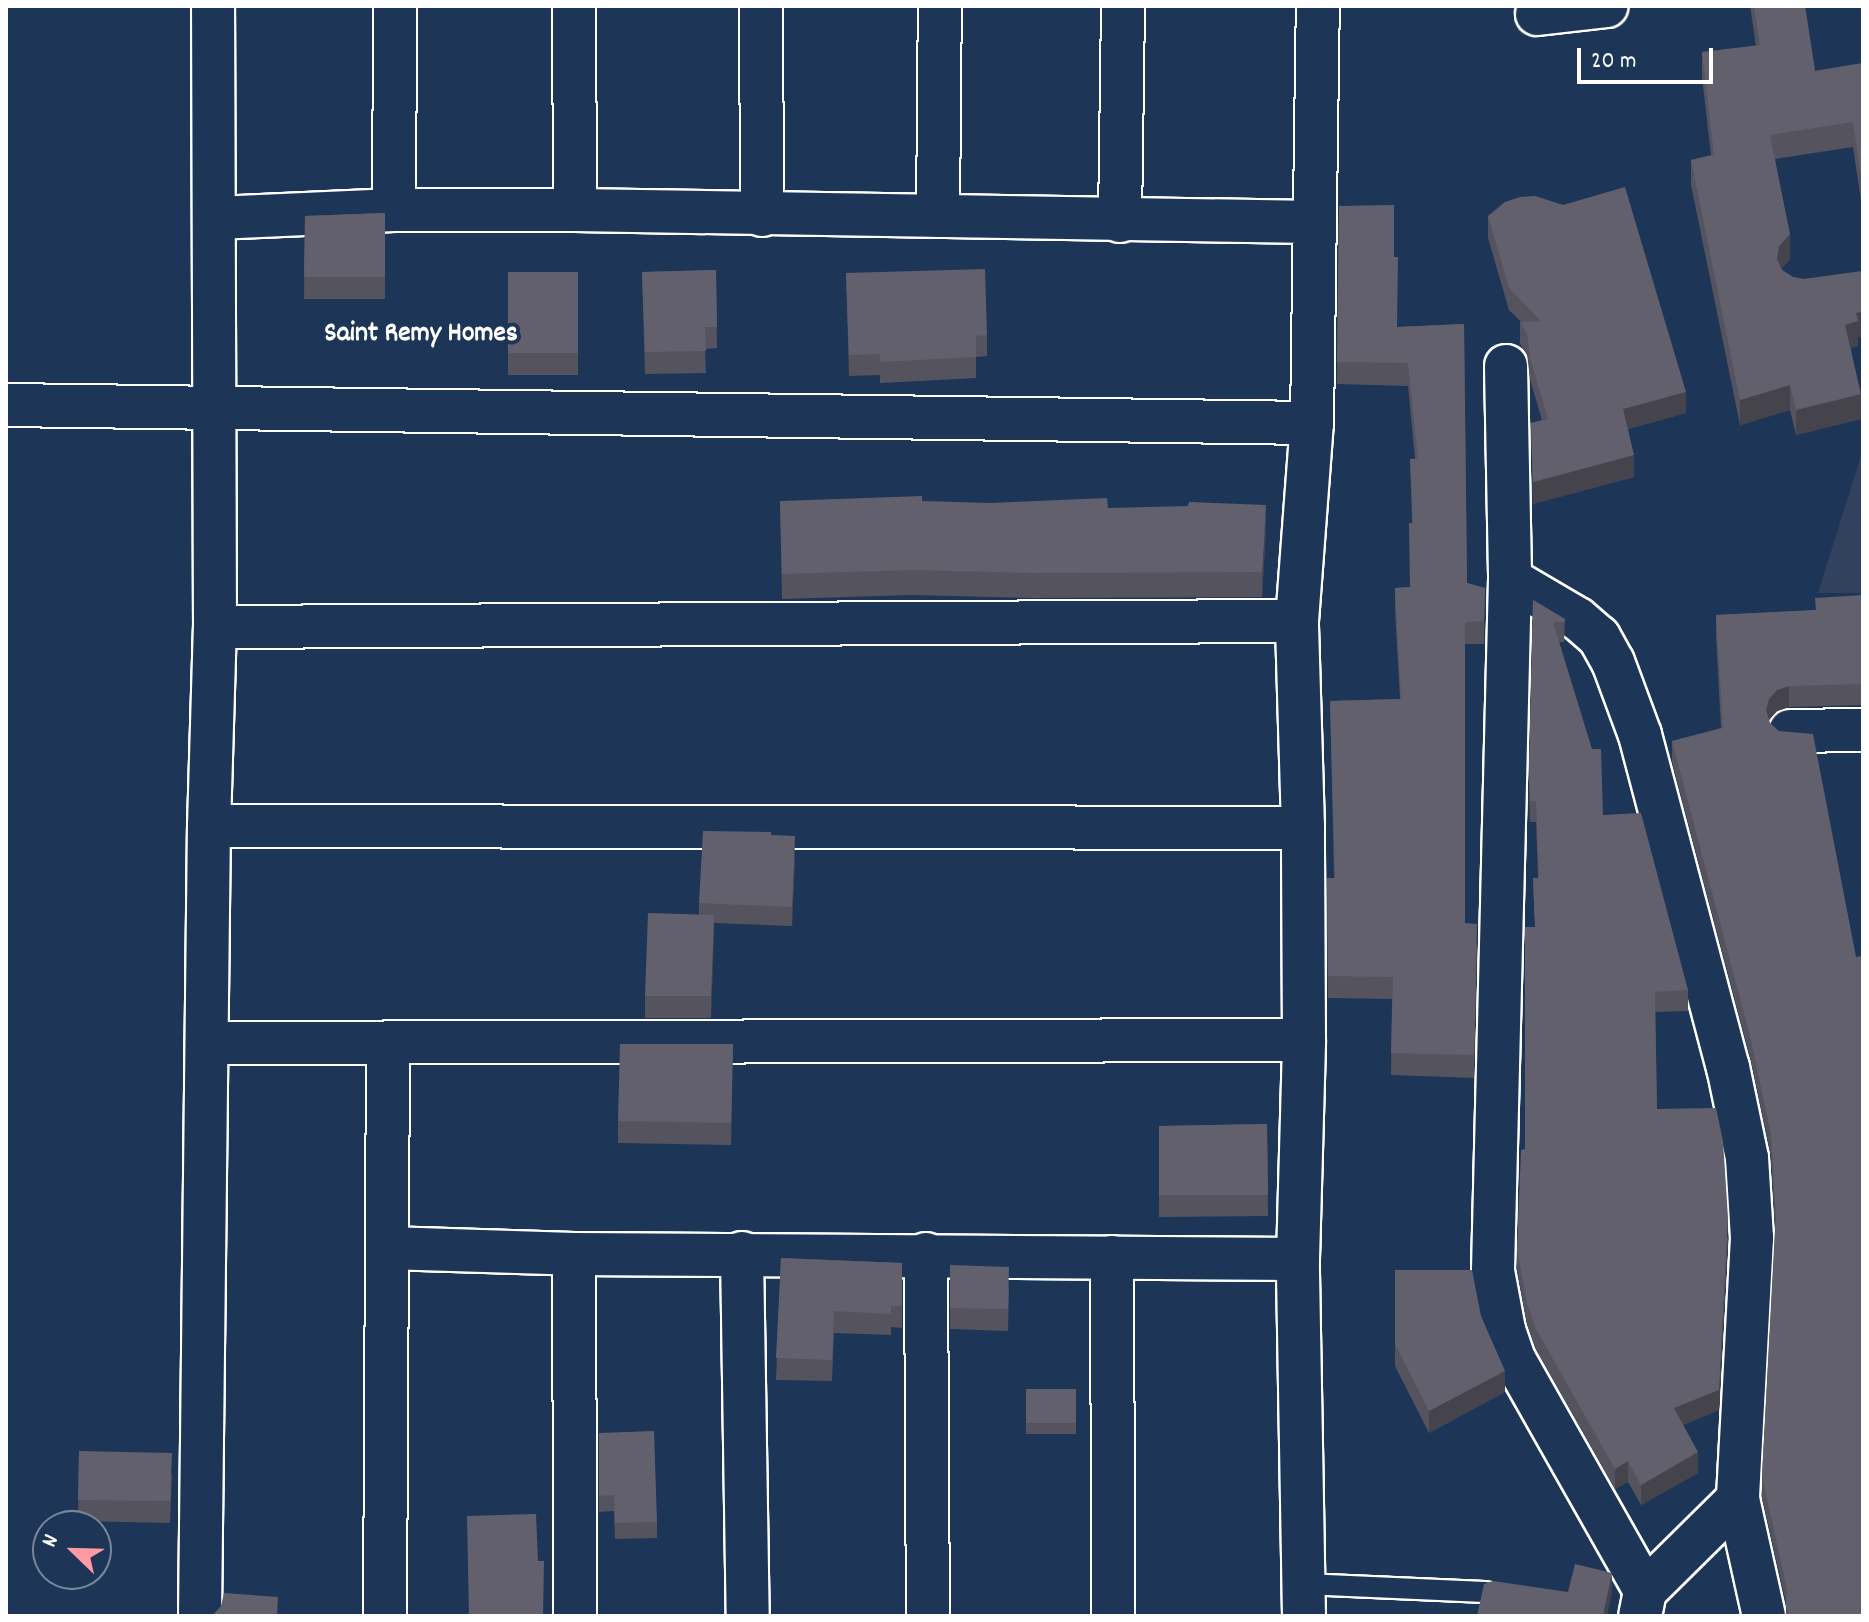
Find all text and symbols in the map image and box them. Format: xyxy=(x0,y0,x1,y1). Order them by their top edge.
scale bar xyxy=(1581,32,1717,82)
text: 20 m xyxy=(1591,45,1637,79)
district label: Saint Remy Homes xyxy=(324,318,518,352)
north arrow xyxy=(32,1510,112,1590)
text: N xyxy=(35,1530,68,1552)

